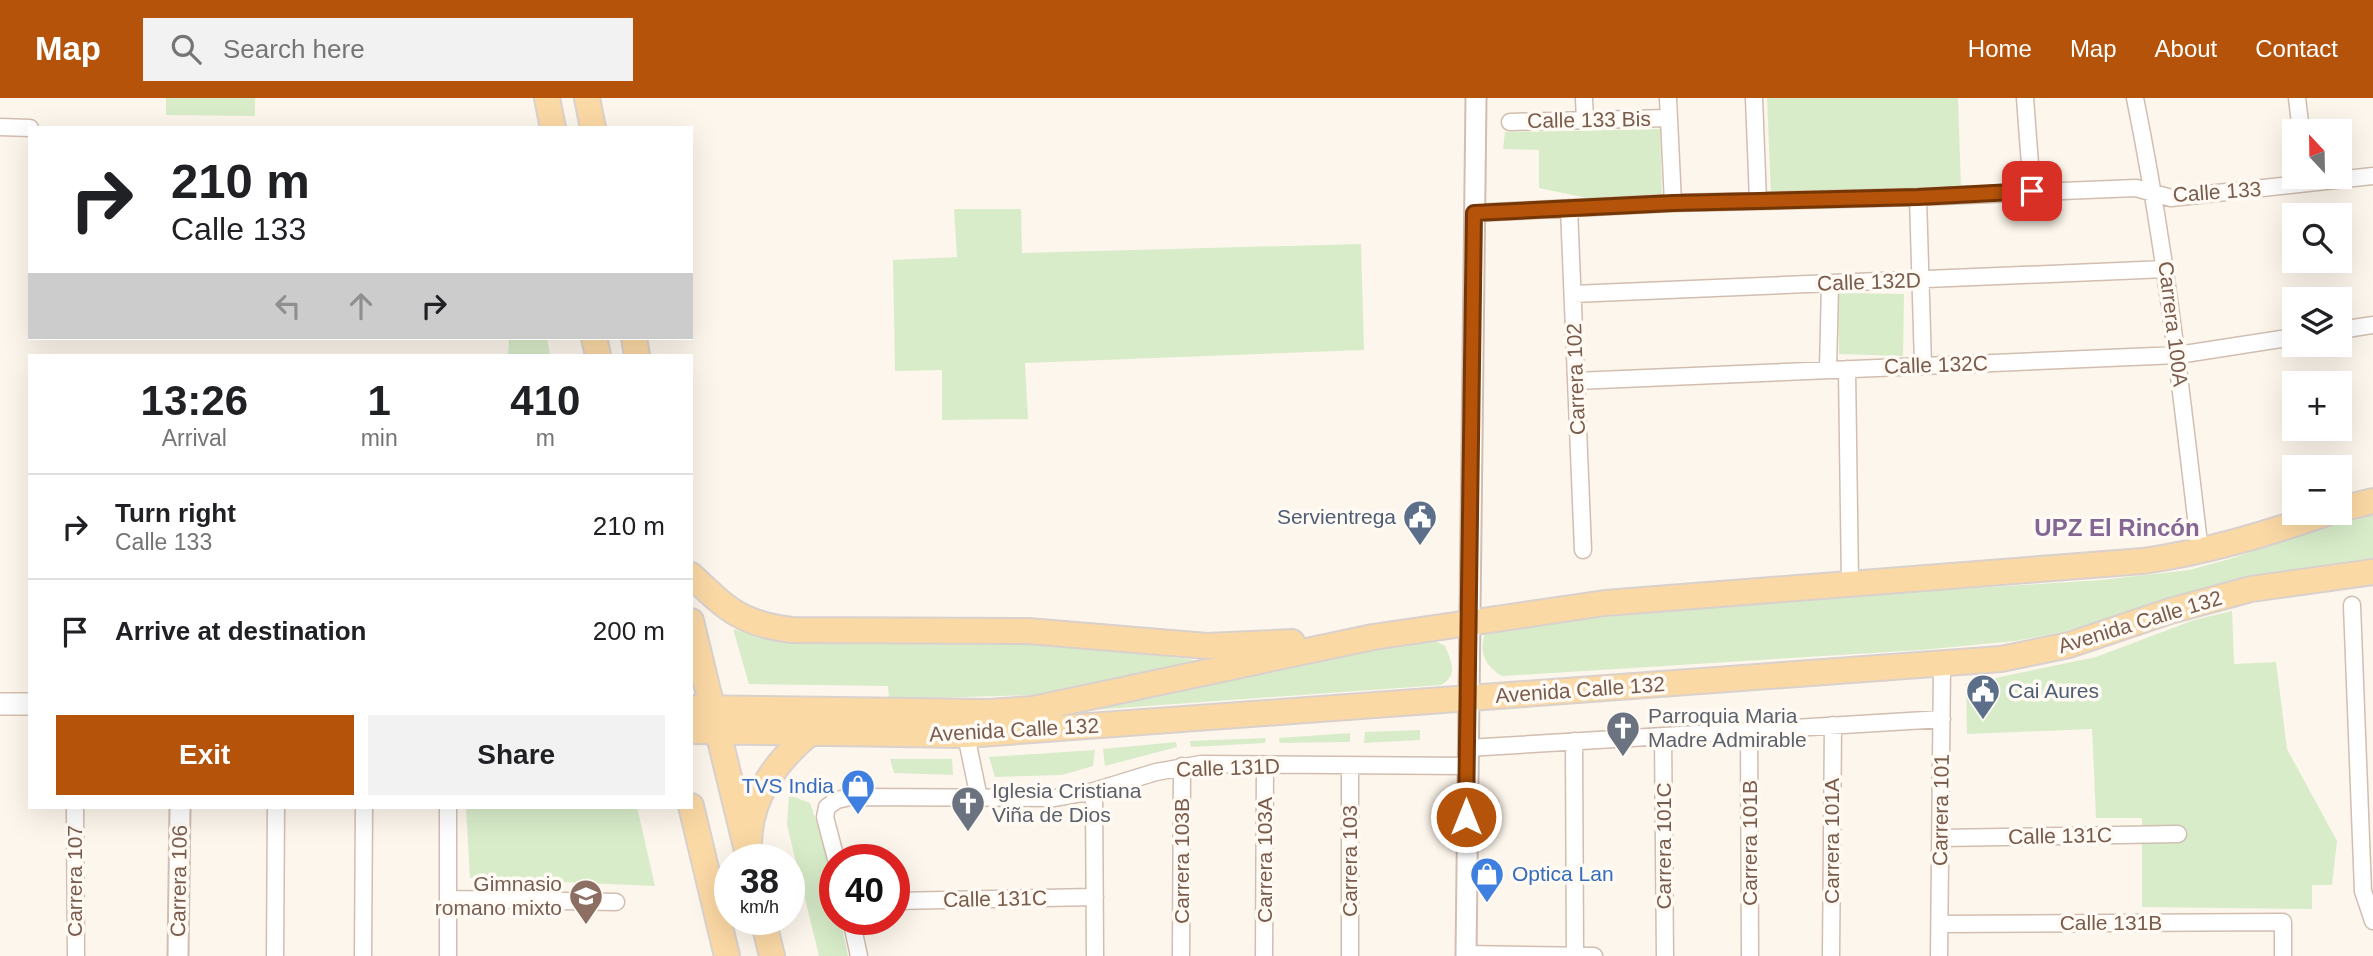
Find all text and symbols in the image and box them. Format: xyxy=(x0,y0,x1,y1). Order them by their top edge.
search box xyxy=(143,18,633,81)
text: Map xyxy=(35,30,101,67)
icon: search xyxy=(167,30,205,68)
text: Search here xyxy=(223,34,365,64)
text: Home xyxy=(1968,35,2032,62)
text: Map xyxy=(2070,35,2117,62)
text: About xyxy=(2155,35,2217,62)
text: Contact xyxy=(2255,35,2338,62)
street label: Calle 133 Bis xyxy=(1527,107,1651,132)
north arrow xyxy=(2282,119,2352,189)
map controls xyxy=(2282,119,2352,525)
icon: right xyxy=(56,154,147,245)
text: 210 m xyxy=(171,154,310,208)
pin xyxy=(2002,161,2062,221)
icon: arrive xyxy=(2013,172,2051,210)
street label: Calle 133 xyxy=(2172,177,2262,206)
button: search xyxy=(2282,203,2352,273)
text: Calle 133 xyxy=(171,211,306,247)
street label: Carrera 100A xyxy=(2154,260,2193,388)
street label: Calle 132D xyxy=(1817,268,1921,295)
icon: left xyxy=(269,287,307,325)
icon: ahead xyxy=(342,287,380,325)
icon: right xyxy=(415,287,453,325)
button: layers xyxy=(2282,287,2352,357)
street label: Carrera 102 xyxy=(1562,323,1589,435)
street label: Calle 132C xyxy=(1884,351,1988,378)
button: + xyxy=(2282,371,2352,441)
text: 13:26 xyxy=(141,377,248,424)
text: 1 xyxy=(367,377,391,424)
text: 410 xyxy=(510,377,580,424)
text: Arrival xyxy=(162,425,227,451)
text: min xyxy=(361,425,398,451)
text: m xyxy=(536,425,555,451)
button: − xyxy=(2282,455,2352,525)
text: Turn right xyxy=(115,498,236,528)
public building icon: Servientrega xyxy=(1401,498,1439,547)
place label: Servientrega xyxy=(1277,505,1396,528)
icon: right xyxy=(56,508,94,546)
text: 210 m xyxy=(593,511,665,541)
district label: UPZ El Rincón xyxy=(2034,514,2200,541)
text: Calle 133 xyxy=(115,529,212,555)
street label: Avenida Calle 132 xyxy=(2055,586,2225,657)
icon: arrive xyxy=(56,613,94,651)
text: Arrive at destination xyxy=(115,616,366,646)
text: 200 m xyxy=(593,616,665,646)
street label: Avenida Calle 132 xyxy=(1494,672,1666,707)
public building icon: Cai Aures xyxy=(1964,672,2002,721)
place label: Cai Aures xyxy=(2008,679,2099,702)
place label: Parroquia Maria Madre Admirable xyxy=(1648,704,1807,751)
church icon: Parroquia Maria Madre Admirable xyxy=(1604,709,1642,758)
street label: Avenida Calle 132 xyxy=(928,714,1099,745)
button: Exit xyxy=(56,715,354,795)
button: Share xyxy=(368,715,665,795)
street label: Calle 131D xyxy=(1176,754,1280,781)
street label: Carrera 101 xyxy=(1928,754,1953,866)
shop icon: TVS India xyxy=(839,767,877,816)
place label: TVS India xyxy=(742,774,834,797)
street label: Carrera 101A xyxy=(1820,778,1843,904)
place label: Iglesia Cristiana Viña de Dios xyxy=(992,779,1142,826)
position arrow xyxy=(1429,780,1503,854)
street label: Carrera 101B xyxy=(1738,780,1761,906)
street label: Carrera 101C xyxy=(1652,782,1675,910)
church icon: Iglesia Cristiana Viña de Dios xyxy=(949,784,987,833)
street label: Carrera 103A xyxy=(1253,797,1276,923)
street label: Carrera 103B xyxy=(1170,798,1193,924)
street label: Carrera 103 xyxy=(1338,805,1361,917)
street label: Calle 131C xyxy=(2008,823,2112,848)
street label: Carrera 107 xyxy=(63,825,86,937)
street label: Carrera 106 xyxy=(166,825,191,937)
speed limit sign: 40 xyxy=(819,844,910,935)
shop icon: Optica Lan xyxy=(1468,855,1506,904)
text: 38 xyxy=(740,861,779,900)
place label: Optica Lan xyxy=(1512,862,1614,885)
place label: Gimnasio romano mixto xyxy=(435,872,562,919)
school or university icon: Gimnasio romano mixto xyxy=(567,877,605,926)
street label: Calle 131C xyxy=(943,886,1047,911)
text: km/h xyxy=(740,897,779,917)
street label: Calle 131B xyxy=(2060,911,2162,934)

